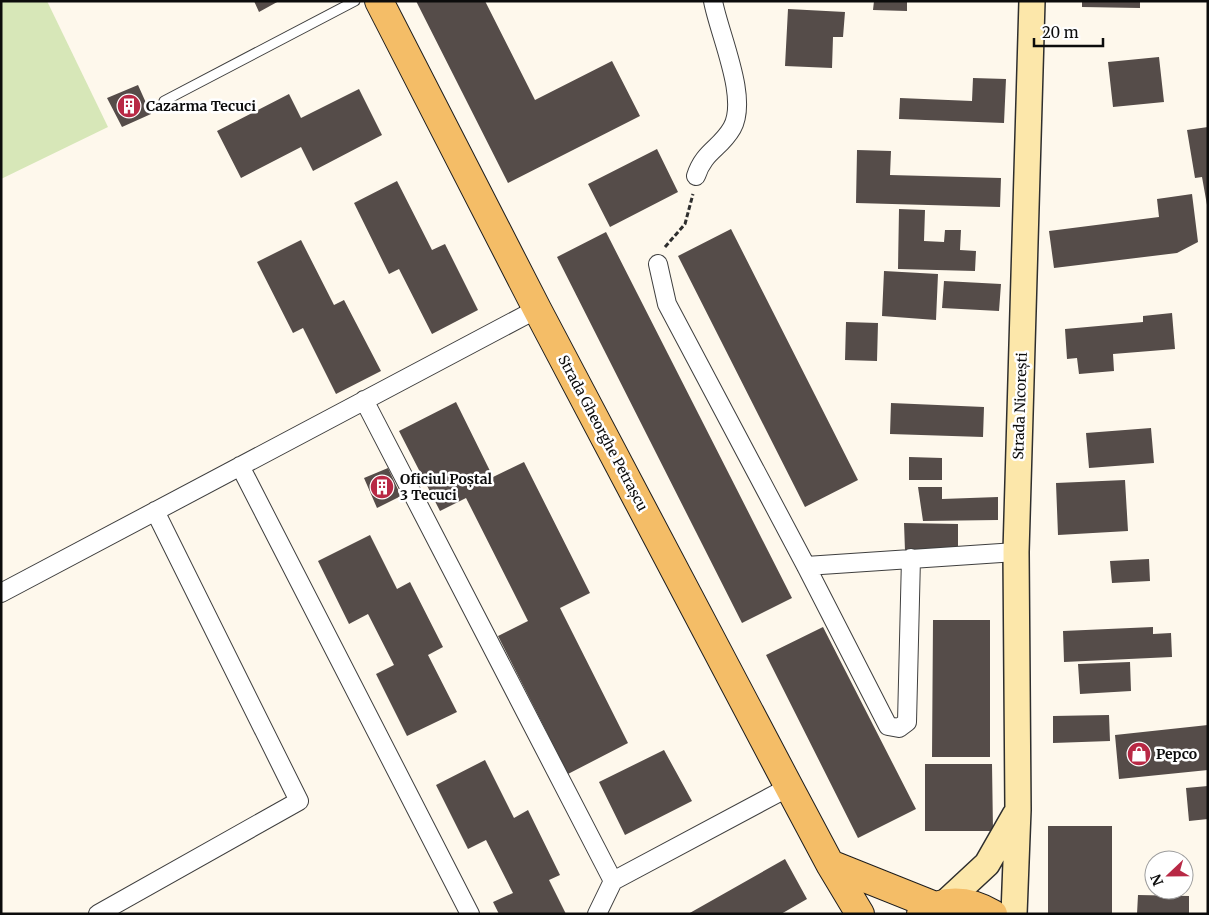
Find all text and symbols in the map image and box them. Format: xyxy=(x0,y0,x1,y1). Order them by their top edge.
scale bar xyxy=(1034,15,1103,47)
text: 20 m xyxy=(1042,23,1079,42)
building icon: Cazarma Tecuci xyxy=(116,93,142,119)
place label: Cazarma Tecuci xyxy=(146,97,256,115)
street label: Strada Gheorghe Petrașcu xyxy=(554,352,652,514)
street label: Strada Nicorești xyxy=(1009,352,1031,460)
place label: Oficiul Poștal 3 Tecuci xyxy=(400,470,493,504)
building icon: Oficiul Poștal 3 Tecuci xyxy=(369,474,395,500)
shop icon: Pepco xyxy=(1126,741,1152,767)
place label: Pepco xyxy=(1156,745,1197,763)
north arrow xyxy=(1144,850,1194,900)
text: N xyxy=(1147,871,1167,888)

